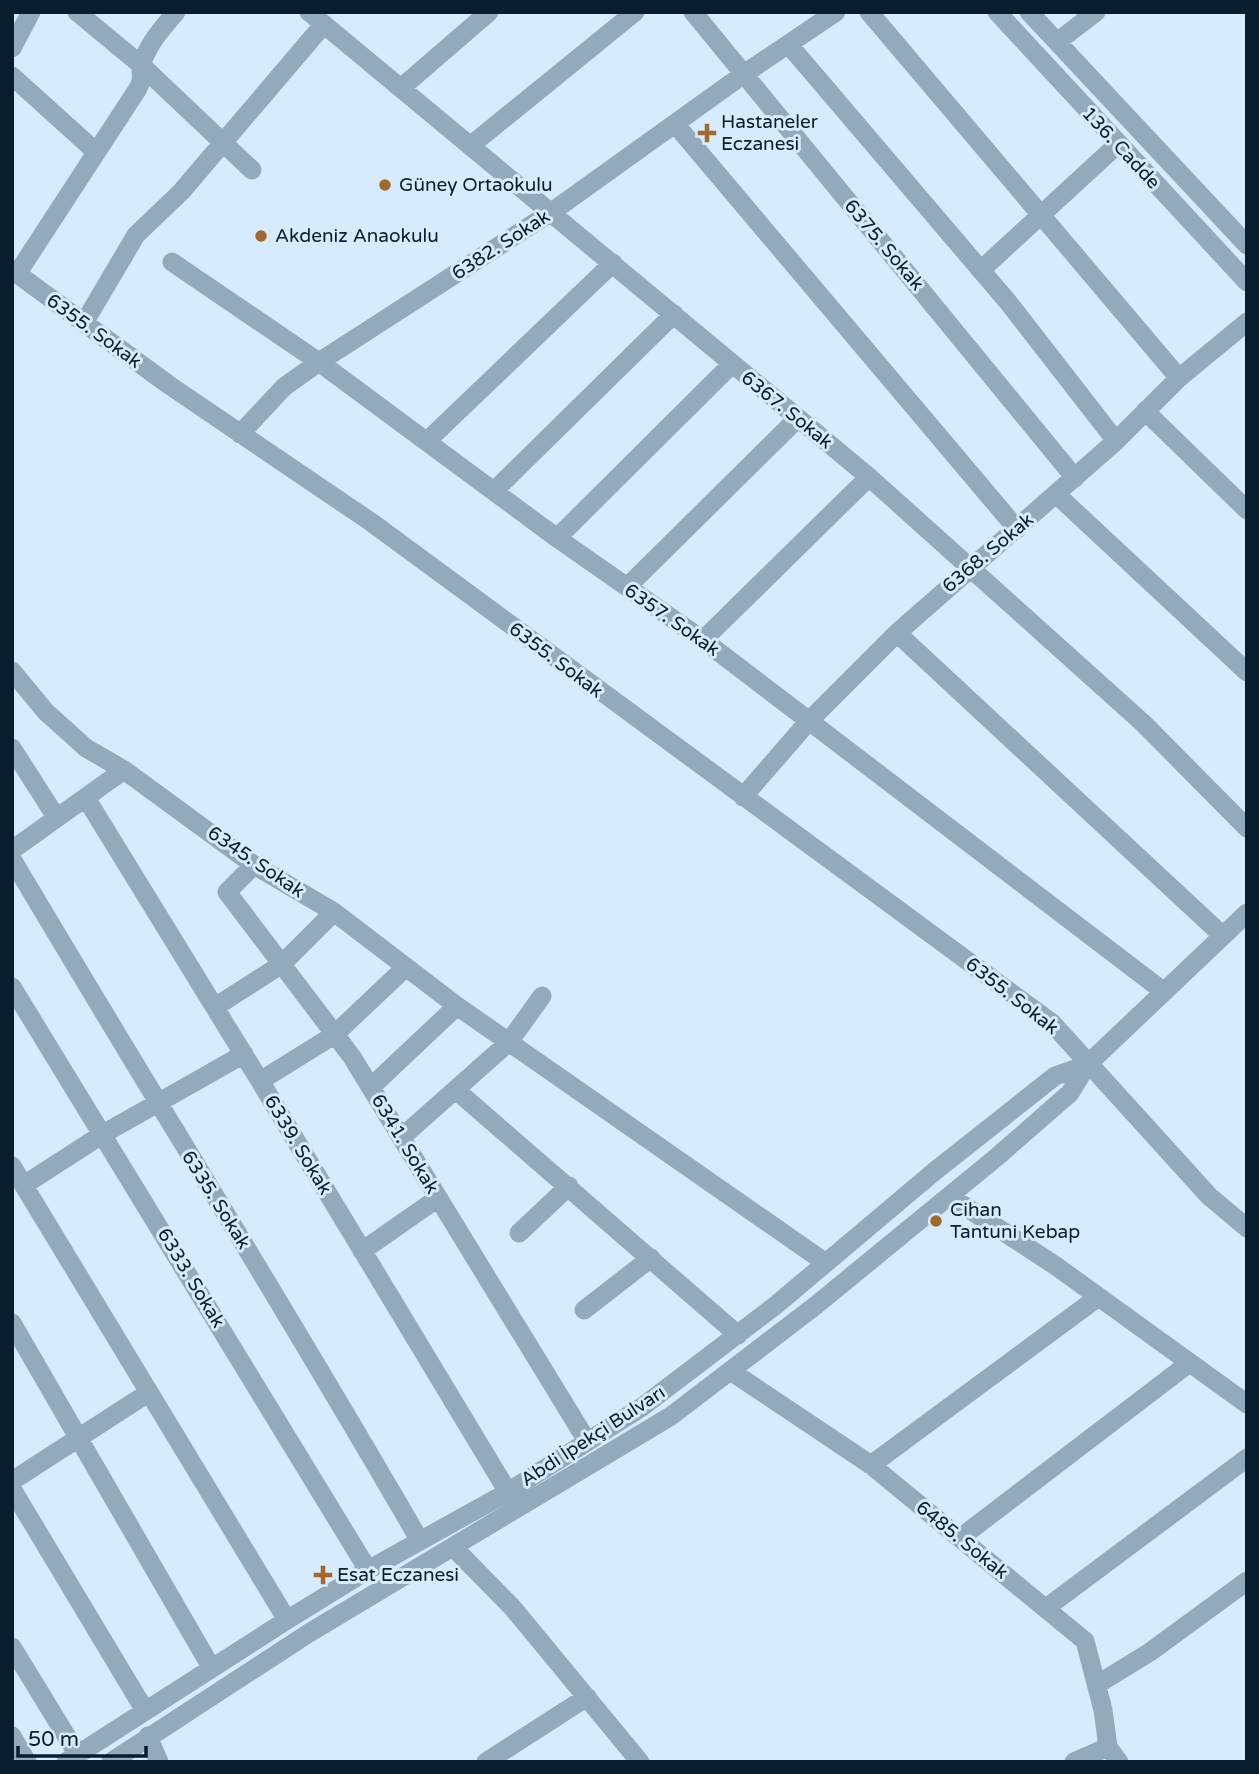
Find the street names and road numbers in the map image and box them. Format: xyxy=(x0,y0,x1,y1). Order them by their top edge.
street label: 136. Cadde xyxy=(1077,102,1165,194)
street label: 6375. Sokak xyxy=(840,195,928,295)
street label: 6382. Sokak xyxy=(448,205,554,285)
street label: 6355. Sokak xyxy=(42,289,146,373)
street label: 6367. Sokak xyxy=(737,366,837,454)
street label: 6368. Sokak xyxy=(938,509,1038,597)
street label: 6357. Sokak xyxy=(620,579,724,661)
street label: 6355. Sokak xyxy=(505,618,607,702)
street label: 6345. Sokak xyxy=(203,822,309,902)
street label: 6355. Sokak xyxy=(961,953,1063,1039)
street label: 6341. Sokak xyxy=(367,1090,443,1198)
street label: 6339. Sokak xyxy=(260,1091,336,1199)
street label: 6335. Sokak xyxy=(177,1147,255,1253)
street label: 6333. Sokak xyxy=(153,1224,229,1332)
street label: Abdi İpekçi Bulvarı xyxy=(517,1381,669,1491)
street label: 6485. Sokak xyxy=(912,1496,1012,1584)

